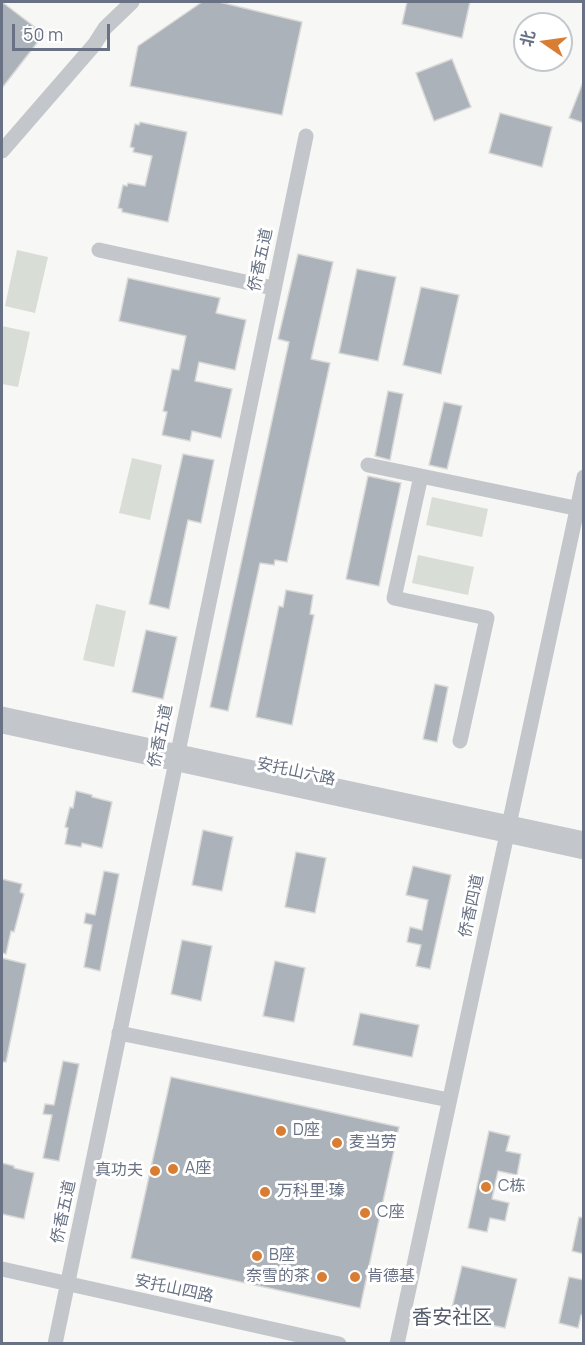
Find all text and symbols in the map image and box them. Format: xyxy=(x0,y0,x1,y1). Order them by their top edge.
scale bar xyxy=(15,12,112,50)
north arrow xyxy=(513,12,573,72)
text: 50 m xyxy=(23,22,63,46)
text: 北 xyxy=(515,28,540,49)
street label: 侨香五道 xyxy=(245,227,277,293)
street label: 侨香五道 xyxy=(145,703,177,769)
street label: 安托山六路 xyxy=(255,754,337,790)
street label: 侨香四道 xyxy=(456,873,488,939)
place label: D座 xyxy=(293,1121,320,1141)
marker: D座 xyxy=(274,1124,288,1138)
place label: 麦当劳 xyxy=(349,1133,397,1153)
marker: 麦当劳 xyxy=(330,1136,344,1150)
place label: A座 xyxy=(185,1159,211,1179)
place label: 真功夫 xyxy=(95,1161,143,1181)
marker: A座 xyxy=(166,1162,180,1176)
marker: 真功夫 xyxy=(148,1164,162,1178)
place label: C栋 xyxy=(498,1177,525,1197)
street label: 侨香五道 xyxy=(48,1179,80,1245)
marker: C栋 xyxy=(479,1180,493,1194)
place label: 万科里·瑧 xyxy=(277,1182,345,1202)
marker: 万科里·瑧 xyxy=(258,1185,272,1199)
place label: C座 xyxy=(377,1203,404,1223)
marker: C座 xyxy=(358,1206,372,1220)
place label: B座 xyxy=(269,1246,295,1266)
marker: B座 xyxy=(250,1249,264,1263)
place label: 奈雪的茶 xyxy=(246,1267,310,1287)
place label: 肯德基 xyxy=(367,1267,415,1287)
marker: 奈雪的茶 xyxy=(315,1270,329,1284)
marker: 肯德基 xyxy=(348,1270,362,1284)
street label: 安托山四路 xyxy=(133,1271,215,1307)
district label: 香安社区 xyxy=(412,1306,492,1330)

